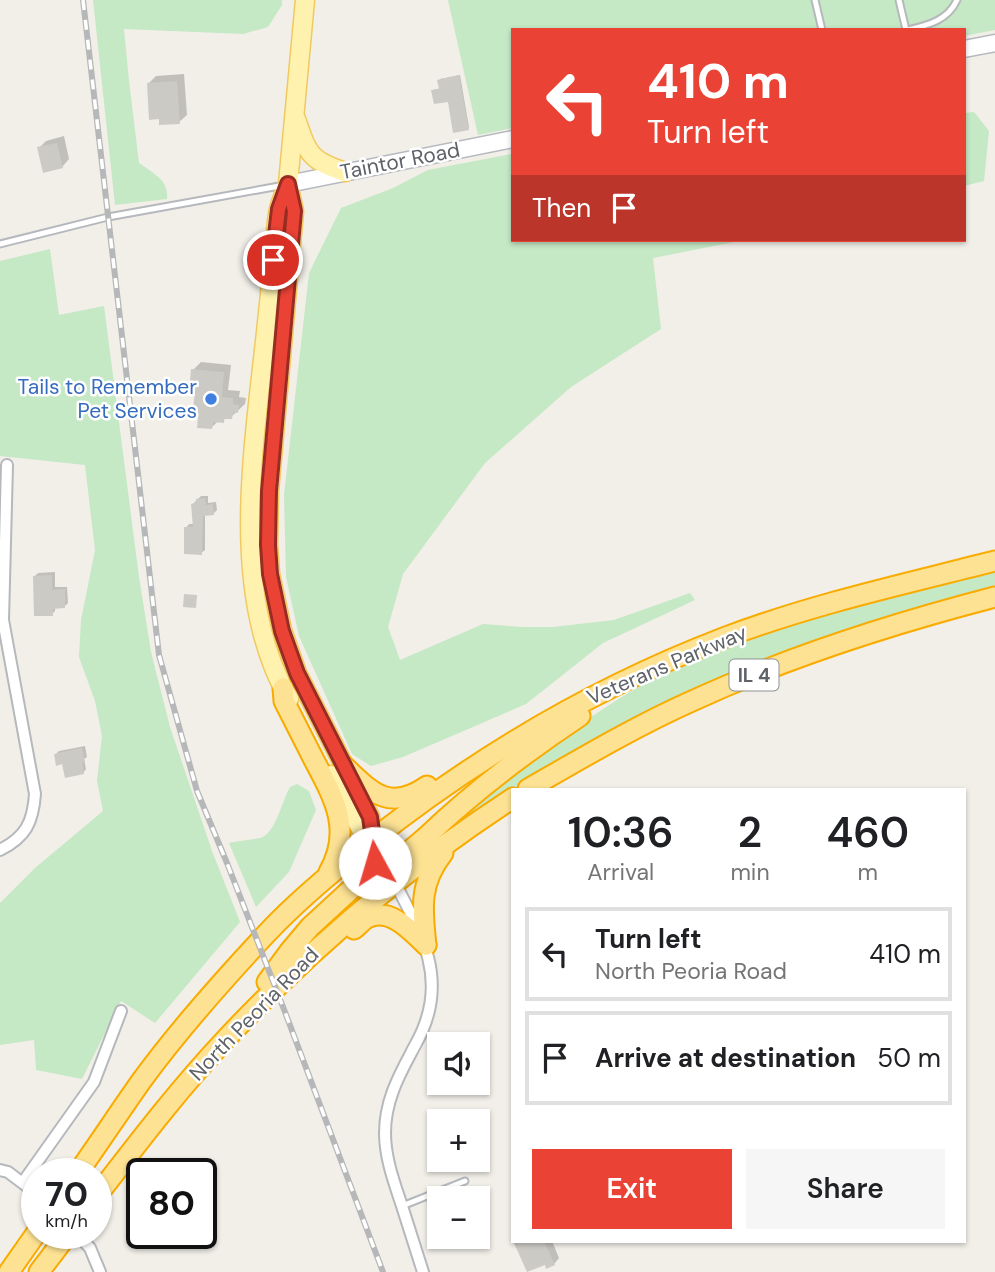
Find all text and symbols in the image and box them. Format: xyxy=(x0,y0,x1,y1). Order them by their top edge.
text: 410 m xyxy=(647,49,789,113)
icon: left xyxy=(532,56,623,147)
text: Turn left xyxy=(647,111,769,153)
street label: Taintor Road xyxy=(338,136,462,186)
icon: arrive xyxy=(605,189,643,227)
text: Then xyxy=(532,191,591,225)
pin xyxy=(243,230,303,290)
icon: arrive xyxy=(254,241,292,279)
place label: Tails to Remember Pet Services xyxy=(18,373,197,425)
marker: Tails to Remember Pet Services xyxy=(203,391,219,407)
street label: Veterans Parkway xyxy=(583,619,752,711)
road number: IL 4 xyxy=(730,660,778,690)
text: 10:36 xyxy=(568,805,674,860)
text: 2 xyxy=(738,805,762,860)
text: 460 xyxy=(826,805,909,860)
position arrow xyxy=(338,826,412,900)
text: Arrival xyxy=(587,857,654,887)
text: min xyxy=(730,857,770,887)
text: m xyxy=(858,857,878,887)
text: Turn left xyxy=(595,922,702,956)
icon: left xyxy=(536,935,574,973)
text: 410 m xyxy=(869,937,941,971)
street label: North Peoria Road xyxy=(183,941,325,1087)
text: North Peoria Road xyxy=(595,956,787,986)
map controls xyxy=(427,1032,490,1249)
button: sound xyxy=(427,1032,490,1095)
icon: arrive xyxy=(536,1039,574,1077)
text: Arrive at destination xyxy=(595,1041,856,1075)
text: 50 m xyxy=(877,1041,941,1075)
button: + xyxy=(427,1109,490,1172)
button: Exit xyxy=(532,1149,732,1229)
button: Share xyxy=(746,1149,945,1229)
speed limit sign: 80 xyxy=(126,1158,217,1249)
text: 70 xyxy=(45,1171,88,1217)
button: − xyxy=(427,1186,490,1249)
text: km/h xyxy=(45,1209,88,1233)

